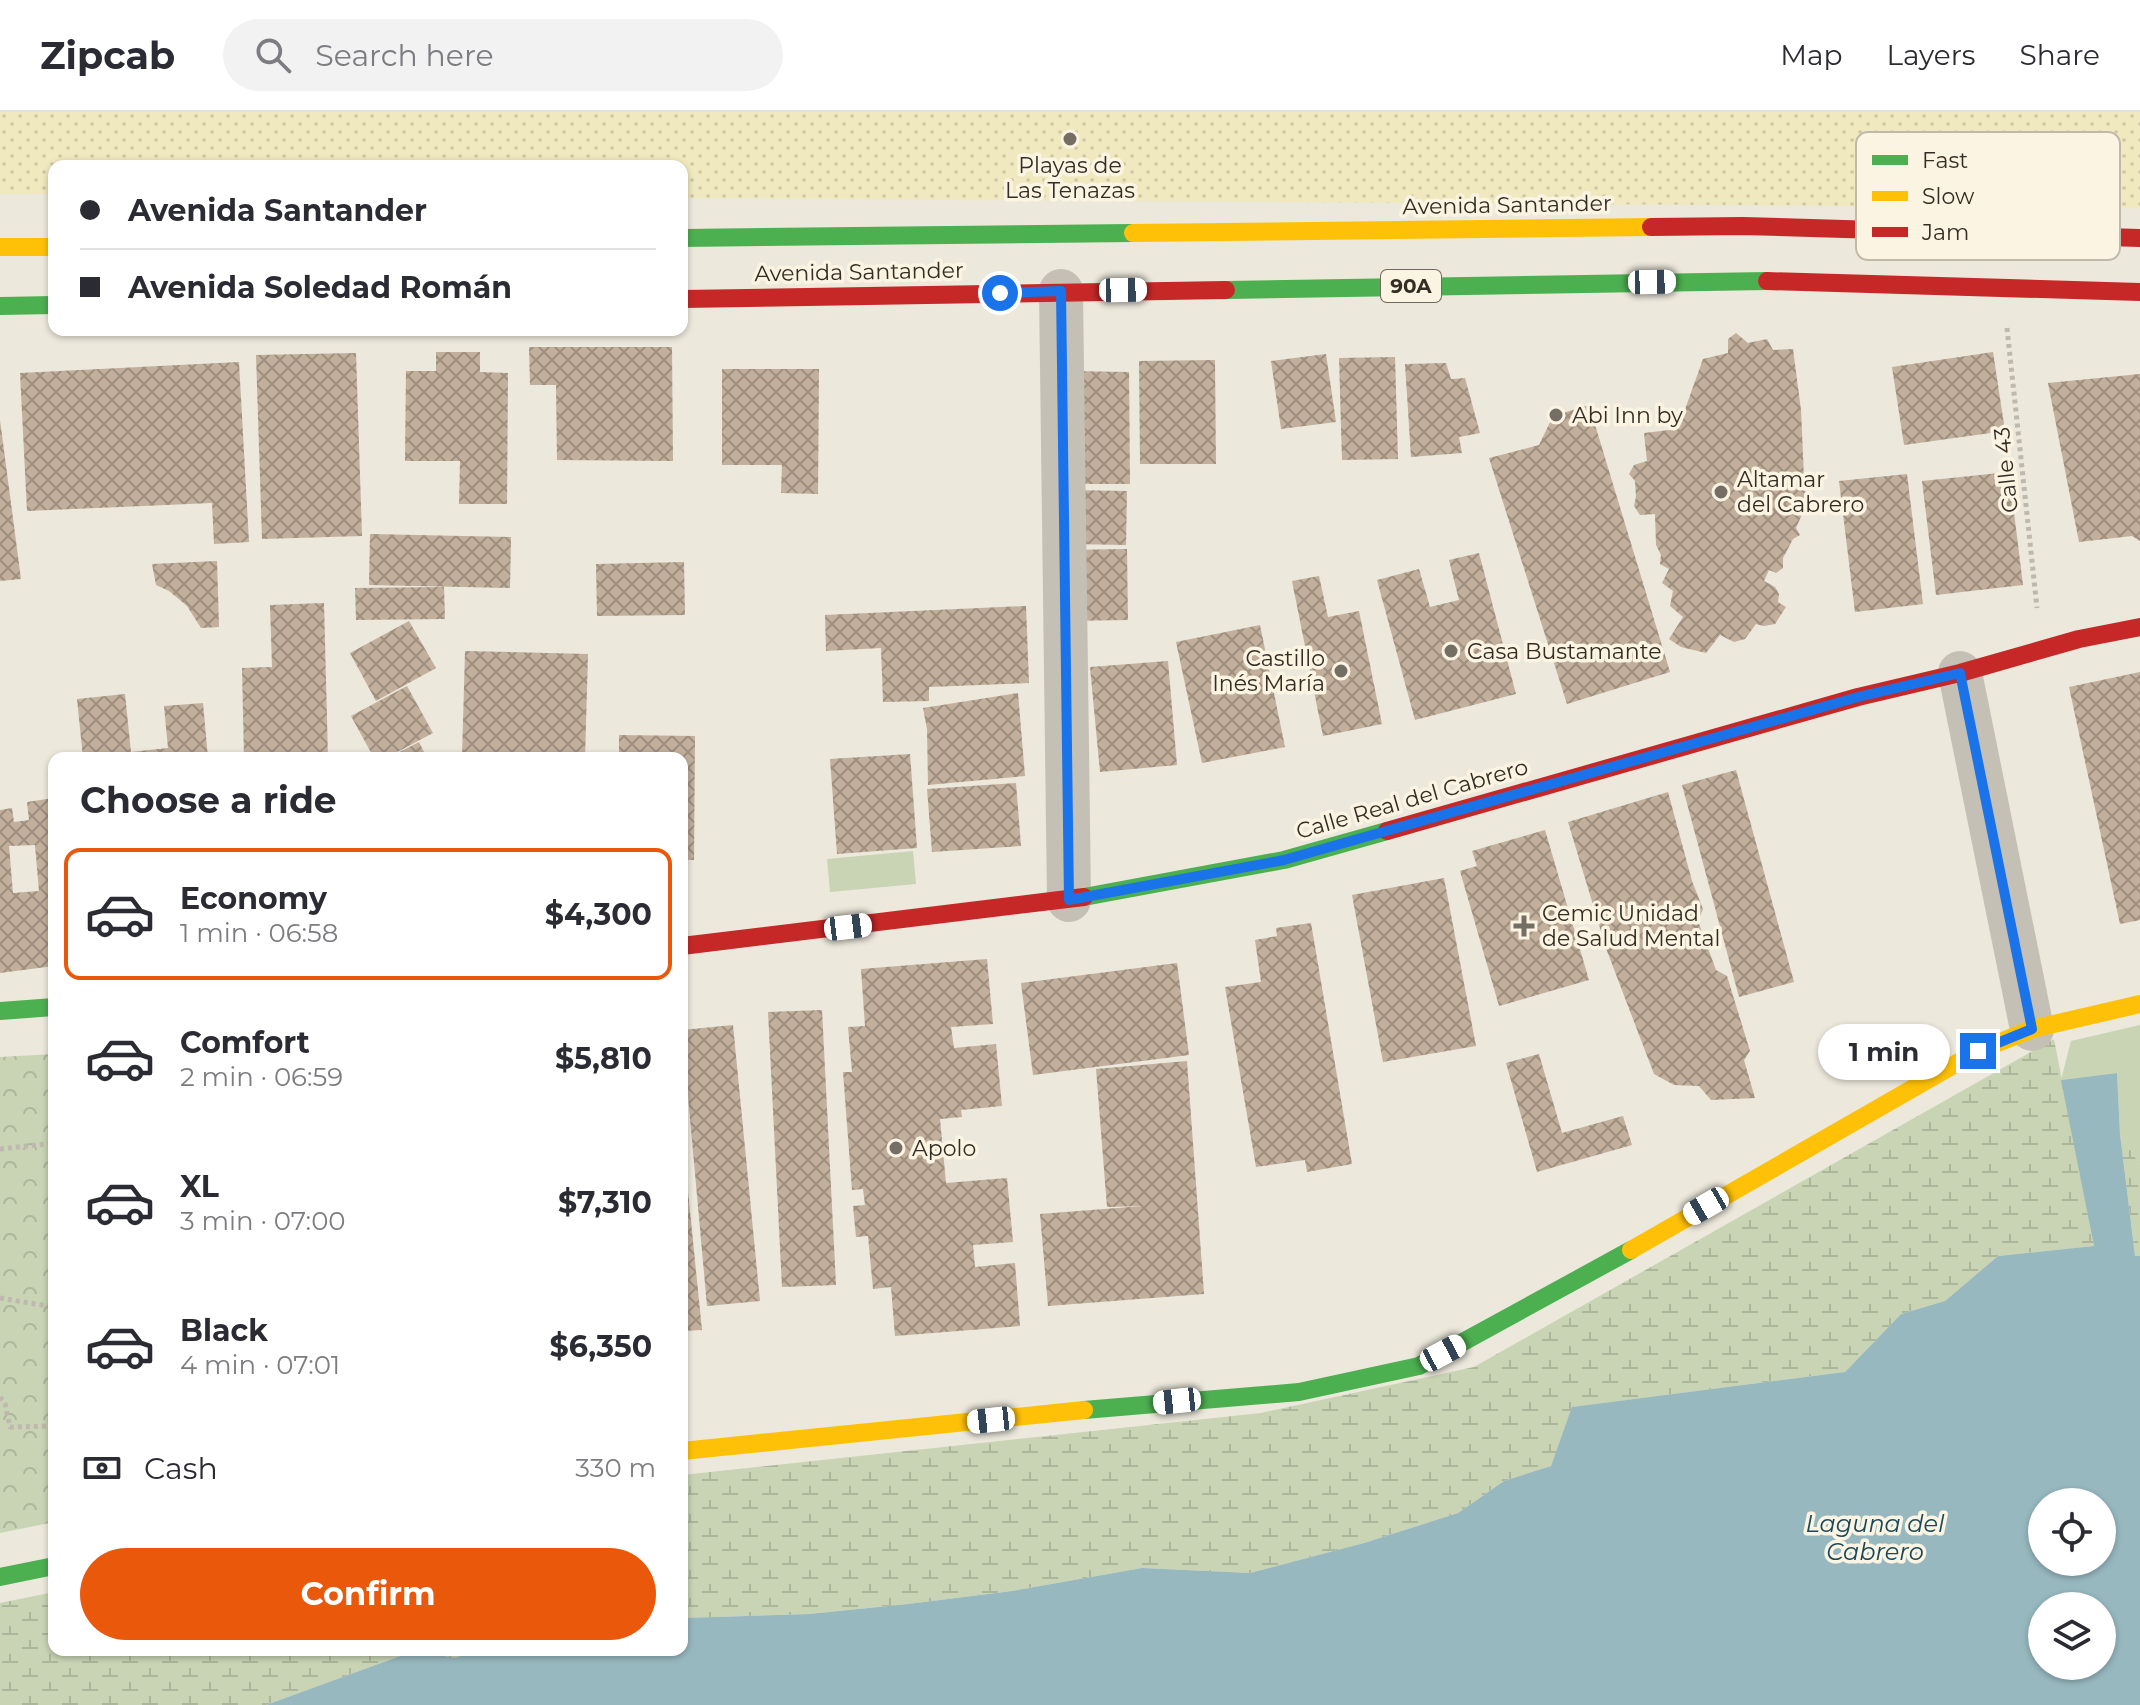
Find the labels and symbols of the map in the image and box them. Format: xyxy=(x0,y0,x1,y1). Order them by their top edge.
marker: Playas de Las Tenazas xyxy=(1061,130,1079,148)
legend xyxy=(1856,132,2120,260)
text: Fast xyxy=(1922,147,1968,174)
place label: Playas de Las Tenazas xyxy=(1005,152,1135,204)
text: Slow xyxy=(1922,183,1975,210)
street label: Avenida Santander xyxy=(1402,190,1612,220)
text: Jam xyxy=(1921,219,1969,246)
street label: Avenida Santander xyxy=(754,257,964,287)
road number: 90A xyxy=(1381,270,1441,302)
car xyxy=(1628,270,1676,294)
route start xyxy=(982,275,1018,311)
car xyxy=(1099,278,1147,302)
place label: Abi Inn by xyxy=(1572,402,1683,429)
marker: Abi Inn by xyxy=(1547,406,1565,424)
street label: Calle 43 xyxy=(1988,426,2024,514)
place label: Altamar del Cabrero xyxy=(1737,466,1864,518)
marker: Altamar del Cabrero xyxy=(1712,483,1730,501)
place label: Casa Bustamante xyxy=(1467,638,1661,665)
marker: Casa Bustamante xyxy=(1442,642,1460,660)
place label: Castillo Inés María xyxy=(1212,645,1325,697)
marker: Castillo Inés María xyxy=(1332,662,1350,680)
street label: Calle Real del Cabrero xyxy=(1293,753,1531,845)
place label: Cemic Unidad de Salud Mental xyxy=(1542,900,1720,952)
car xyxy=(823,912,873,942)
marker: Cemic Unidad de Salud Mental xyxy=(1513,915,1535,937)
callout: 1 min xyxy=(1818,1023,1950,1079)
route end xyxy=(1960,1033,1996,1069)
place label: Apolo xyxy=(912,1135,976,1162)
marker: Apolo xyxy=(887,1139,905,1157)
car xyxy=(1679,1184,1733,1228)
car xyxy=(1416,1331,1470,1375)
car xyxy=(1152,1387,1202,1415)
car xyxy=(966,1406,1016,1434)
water label: Laguna del Cabrero xyxy=(1806,1509,1945,1566)

